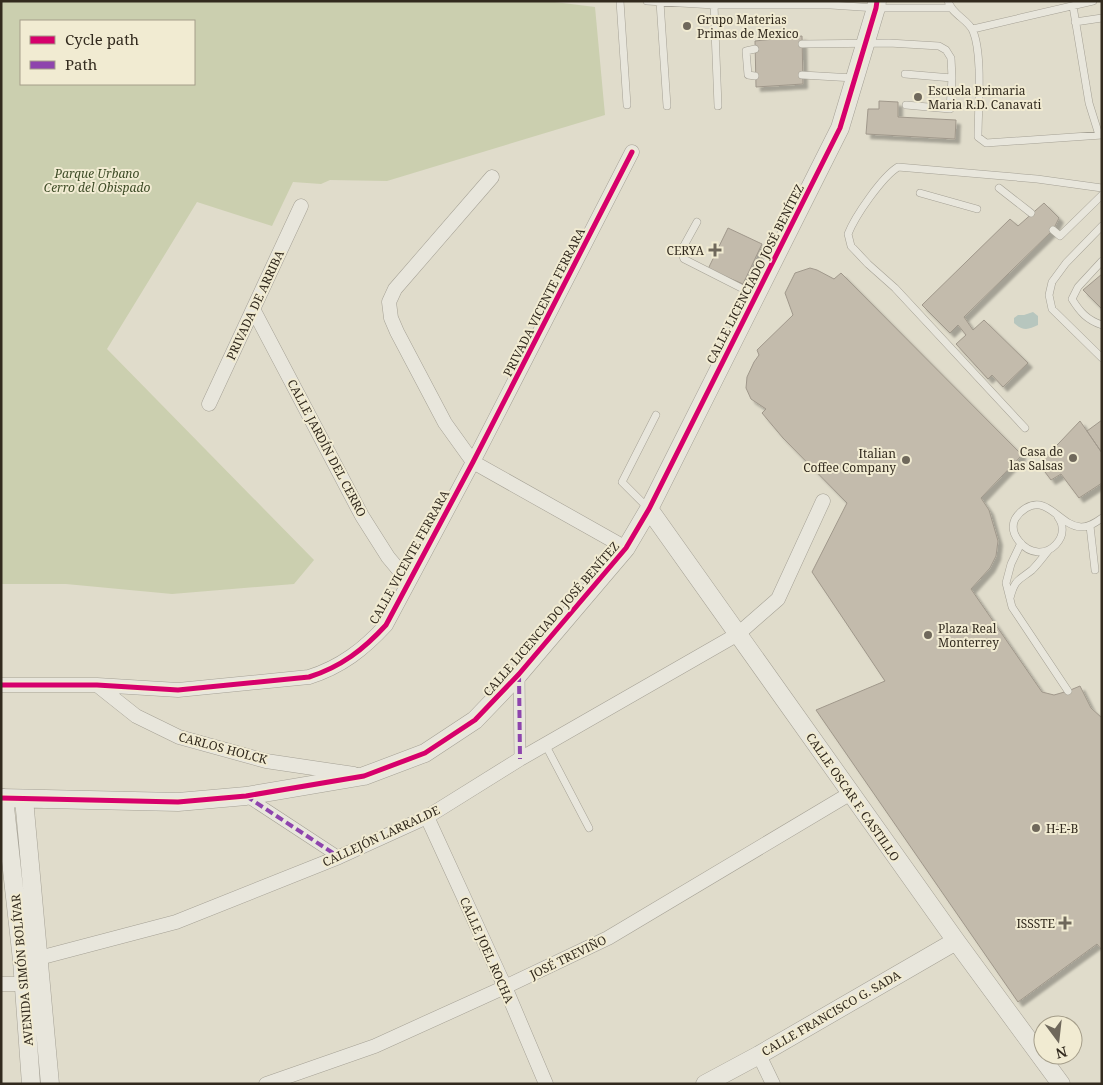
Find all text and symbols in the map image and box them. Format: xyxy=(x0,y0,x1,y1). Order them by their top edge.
place label: Grupo Materias Primas de Mexico xyxy=(697,11,799,42)
legend xyxy=(20,20,195,85)
marker: Grupo Materias Primas de Mexico xyxy=(681,20,693,32)
text: Cycle path xyxy=(65,29,140,49)
text: Path xyxy=(65,54,98,74)
place label: Escuela Primaria Maria R.D. Canavati xyxy=(928,82,1041,113)
marker: Escuela Primaria Maria R.D. Canavati xyxy=(912,91,924,103)
park label: Parque Urbano Cerro del Obispado xyxy=(44,165,150,196)
street label: CALLE LICENCIADO JOSÉ BENÍTEZ xyxy=(702,181,808,367)
street label: PRIVADA VICENTE FERRARA xyxy=(499,224,589,379)
place label: CERYA xyxy=(667,242,705,259)
marker: CERYA xyxy=(708,243,722,257)
street label: PRIVADA DE ARRIBA xyxy=(222,247,288,363)
street label: CALLE JARDÍN DEL CERRO xyxy=(283,376,371,520)
place label: Casa de las Salsas xyxy=(1009,443,1063,474)
place label: Italian Coffee Company xyxy=(803,445,896,476)
marker: Casa de las Salsas xyxy=(1067,452,1079,464)
marker: Italian Coffee Company xyxy=(900,454,912,466)
street label: CALLE VICENTE FERRARA xyxy=(365,486,453,627)
street label: CALLE LICENCIADO JOSÉ BENÍTEZ xyxy=(479,538,623,700)
place label: Plaza Real Monterrey xyxy=(938,620,999,651)
marker: Plaza Real Monterrey xyxy=(922,629,934,641)
street label: CARLOS HOLCK xyxy=(177,728,270,768)
street label: CALLE OSCAR F. CASTILLO xyxy=(802,729,904,865)
street label: CALLEJÓN LARRALDE xyxy=(320,801,442,871)
place label: H-E-B xyxy=(1046,820,1078,837)
marker: H-E-B xyxy=(1030,822,1042,834)
street label: AVENIDA SIMÓN BOLÍVAR xyxy=(7,893,37,1047)
street label: CALLE JOEL ROCHA xyxy=(456,894,518,1006)
place label: ISSSTE xyxy=(1016,915,1055,932)
marker: ISSSTE xyxy=(1059,917,1071,929)
street label: JOSÉ TREVIÑO xyxy=(526,931,609,983)
street label: CALLE FRANCISCO G. SADA xyxy=(758,966,904,1060)
north arrow xyxy=(1033,1015,1083,1065)
text: N xyxy=(1054,1042,1069,1064)

